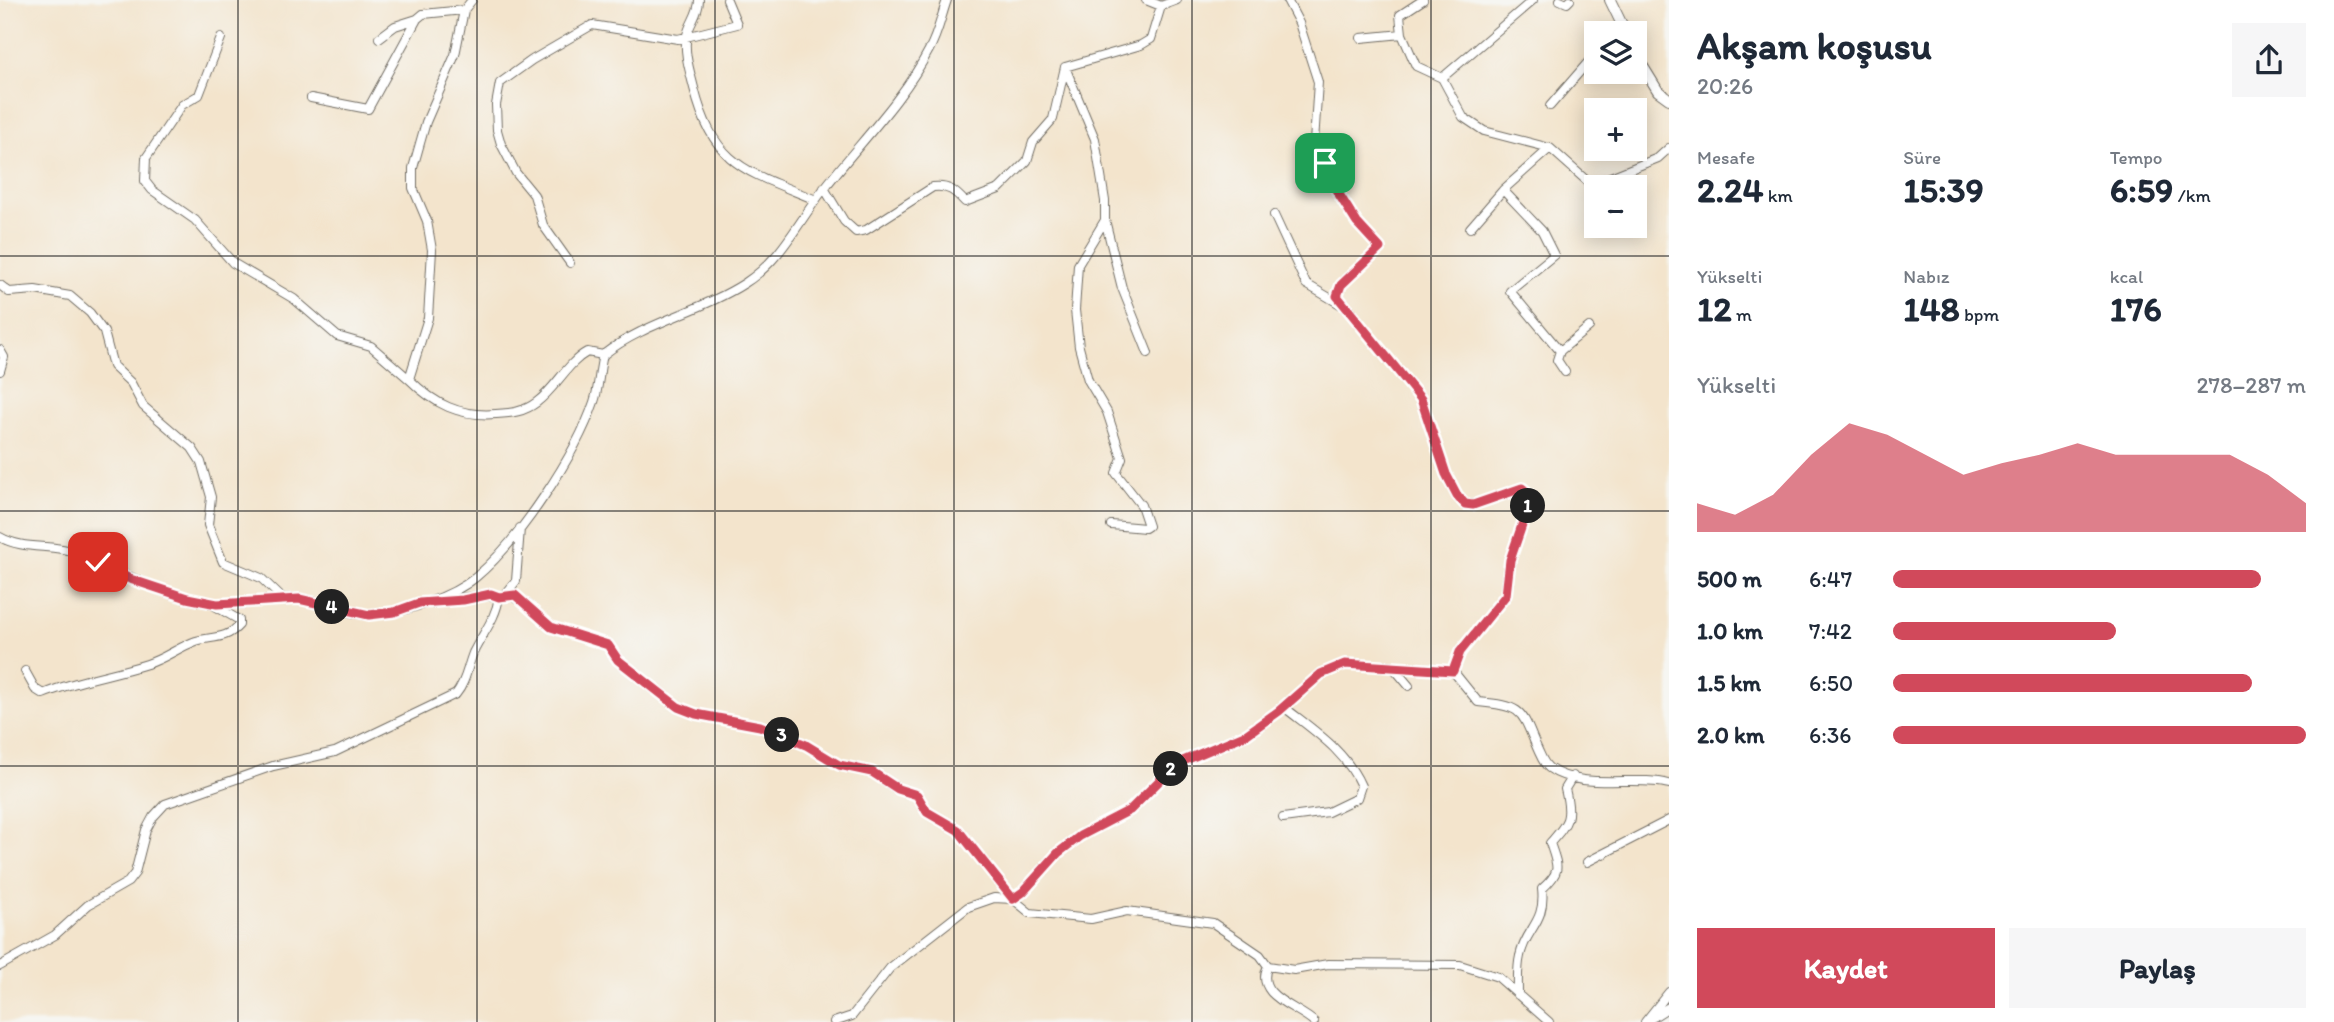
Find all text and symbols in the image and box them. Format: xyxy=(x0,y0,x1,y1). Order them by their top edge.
map controls xyxy=(1584,21,1647,238)
button: layers xyxy=(1584,21,1647,84)
text: Akşam koşusu xyxy=(1697,23,1932,69)
button: share xyxy=(2232,23,2306,97)
text: 20:26 xyxy=(1697,72,1753,100)
button: + xyxy=(1584,98,1647,161)
pin xyxy=(1295,133,1355,193)
icon: arrive xyxy=(1306,144,1344,182)
text: Mesafe xyxy=(1697,146,1755,169)
text: Süre xyxy=(1903,146,1941,169)
text: Tempo xyxy=(2110,146,2163,169)
text: 2.24 xyxy=(1697,169,1763,211)
text: 15:39 xyxy=(1903,169,1984,211)
text: 6:59 xyxy=(2110,169,2173,211)
button: − xyxy=(1584,175,1647,238)
text: km xyxy=(1763,184,1793,207)
text: /km xyxy=(2173,184,2211,207)
text: Yükselti xyxy=(1697,265,1762,288)
text: Nabız xyxy=(1903,265,1950,288)
text: kcal xyxy=(2110,265,2143,288)
text: 12 xyxy=(1697,288,1732,330)
text: 148 xyxy=(1903,288,1960,330)
text: 176 xyxy=(2110,288,2162,330)
text: m xyxy=(1732,303,1752,326)
text: bpm xyxy=(1960,303,1999,326)
text: Yükselti xyxy=(1697,371,1776,399)
text: 278–287 m xyxy=(2196,371,2306,399)
pin: 1 xyxy=(1510,489,1546,524)
text: 1 xyxy=(1523,494,1532,517)
pin xyxy=(68,532,128,592)
icon: check xyxy=(79,543,117,581)
text: 500 m xyxy=(1697,565,1762,593)
text: 6:47 xyxy=(1809,565,1852,593)
pin: 4 xyxy=(314,590,350,624)
text: 4 xyxy=(326,595,337,618)
text: 1.0 km xyxy=(1697,617,1763,645)
text: 7:42 xyxy=(1809,617,1852,645)
text: 1.5 km xyxy=(1697,669,1761,697)
text: 6:50 xyxy=(1809,669,1853,697)
pin: 3 xyxy=(764,718,800,752)
text: 2.0 km xyxy=(1697,721,1765,749)
text: 6:36 xyxy=(1809,721,1852,749)
text: 3 xyxy=(776,723,787,746)
pin: 2 xyxy=(1154,752,1188,786)
text: 2 xyxy=(1166,757,1176,780)
button: Kaydet xyxy=(1697,928,1995,1008)
button: Paylaş xyxy=(2009,928,2306,1008)

